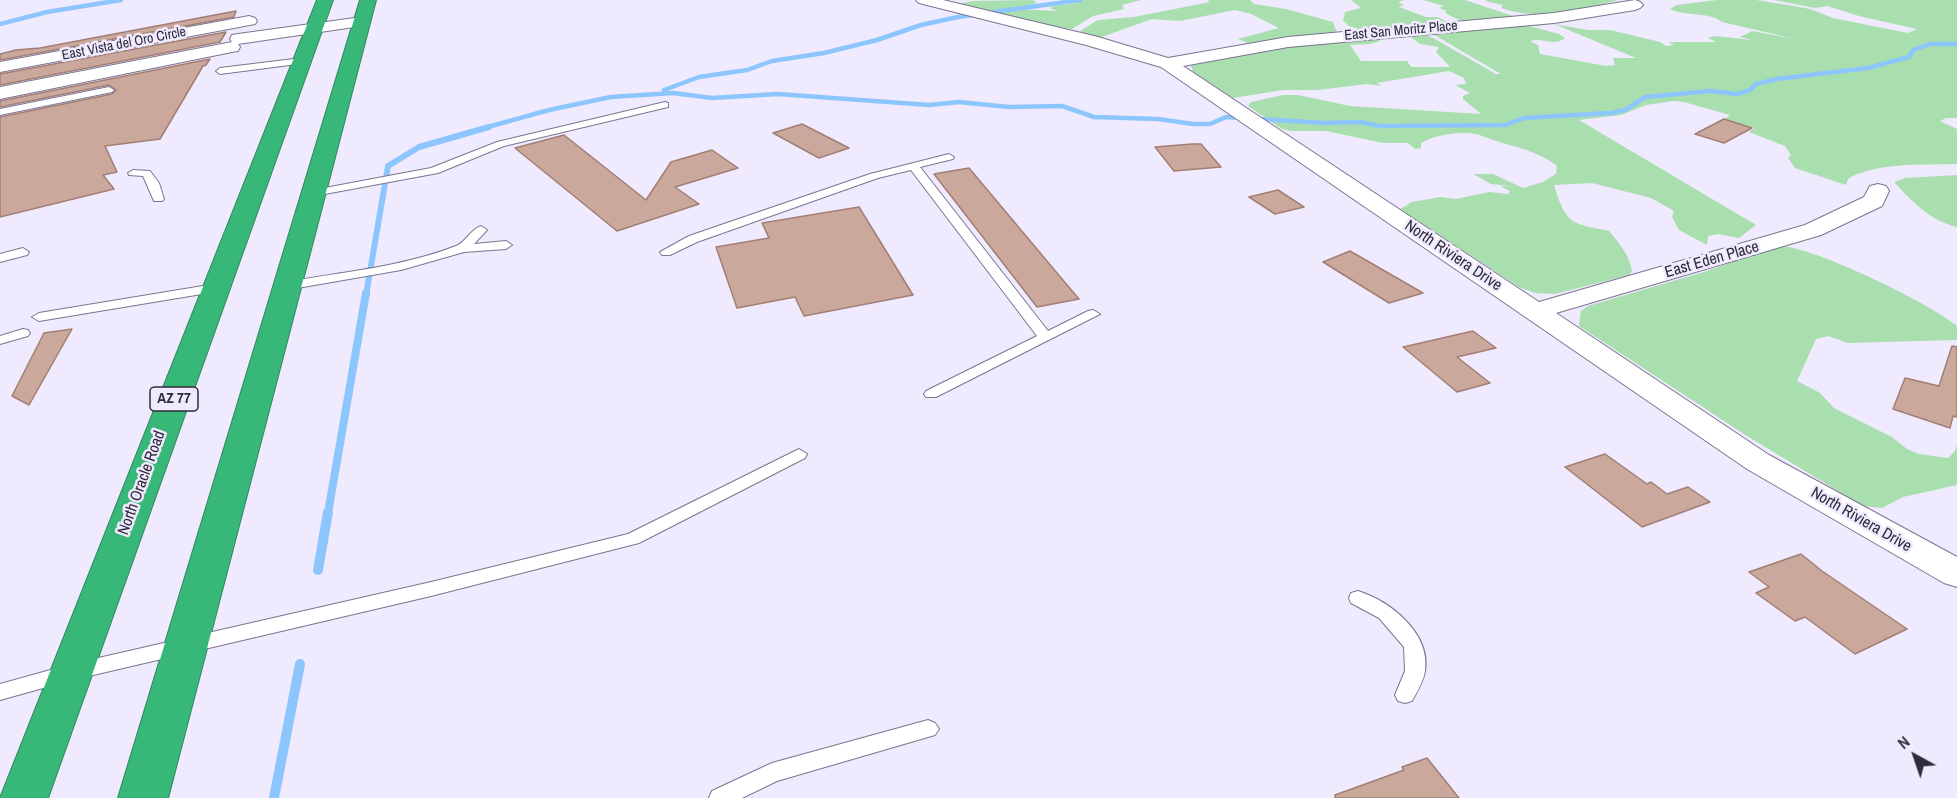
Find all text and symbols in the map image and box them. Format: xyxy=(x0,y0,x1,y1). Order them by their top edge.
street label: East San Moritz Place xyxy=(1344,18,1458,44)
street label: East Vista del Oro Circle xyxy=(60,24,188,64)
street label: North Riviera Drive xyxy=(1401,216,1505,296)
street label: East Eden Place xyxy=(1663,237,1761,283)
road number: AZ 77 xyxy=(150,387,198,411)
street label: North Oracle Road xyxy=(114,428,170,538)
street label: North Riviera Drive xyxy=(1807,483,1915,557)
north arrow xyxy=(1885,726,1945,786)
text: N xyxy=(1893,731,1914,754)

